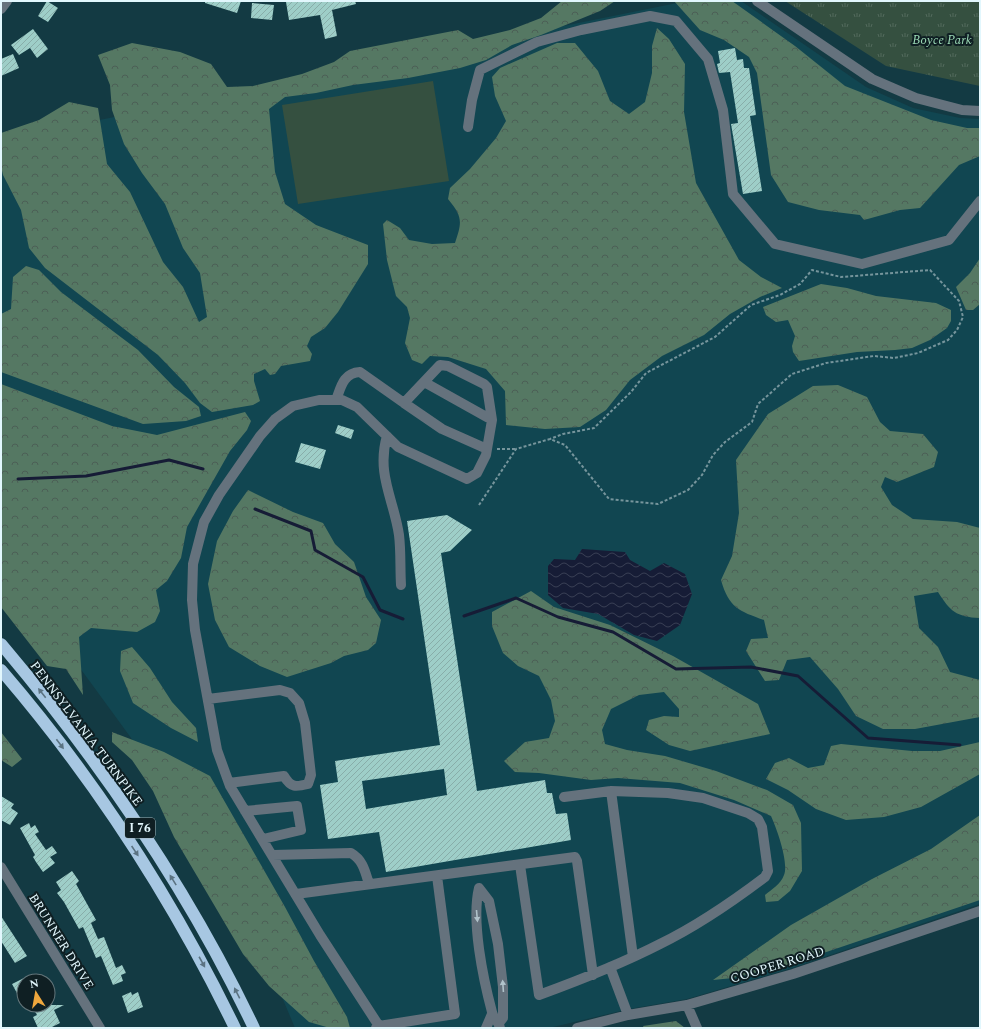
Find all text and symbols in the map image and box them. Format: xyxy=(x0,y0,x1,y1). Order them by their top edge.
park label: Boyce Park xyxy=(912,30,972,50)
street label: PENNSYLVANIA TURNPIKE xyxy=(25,657,147,810)
one-way arrow xyxy=(38,688,46,699)
one-way arrow xyxy=(56,739,64,750)
road number: I 76 xyxy=(125,818,155,838)
one-way arrow xyxy=(131,845,139,856)
one-way arrow xyxy=(169,875,177,885)
street label: BRUNNER DRIVE xyxy=(26,890,98,992)
one-way arrow xyxy=(474,910,480,922)
street label: COOPER ROAD xyxy=(728,941,827,989)
one-way arrow xyxy=(198,956,205,968)
north arrow xyxy=(16,973,56,1013)
one-way arrow xyxy=(499,980,506,992)
one-way arrow xyxy=(234,987,240,999)

